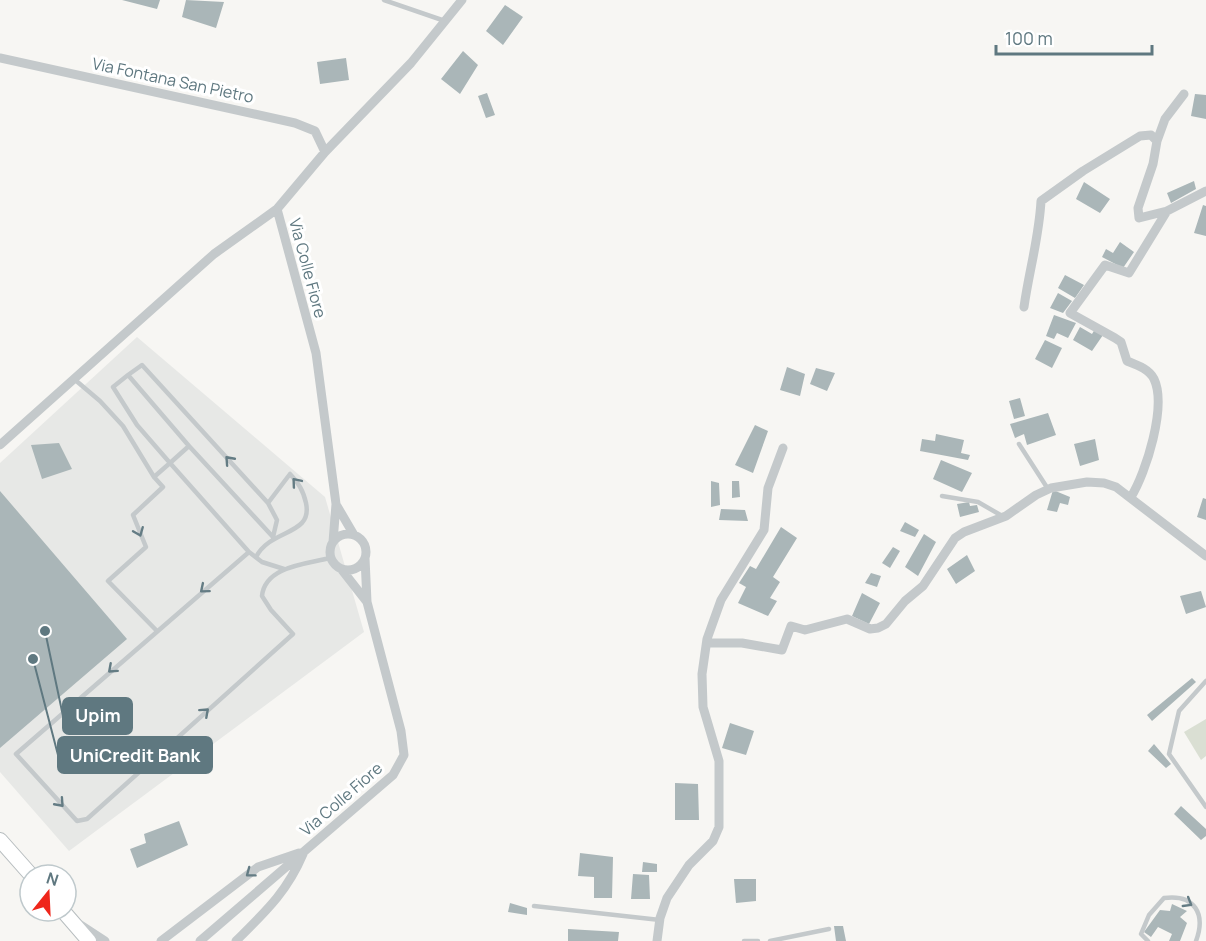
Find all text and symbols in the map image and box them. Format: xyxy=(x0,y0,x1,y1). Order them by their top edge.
scale bar xyxy=(996,18,1152,56)
text: 100 m xyxy=(1005,26,1053,50)
street label: Via Fontana San Pietro xyxy=(90,52,256,108)
street label: Via Colle Fiore xyxy=(284,216,332,320)
one-way arrow xyxy=(225,456,236,467)
one-way arrow xyxy=(293,478,304,489)
one-way arrow xyxy=(132,525,144,536)
one-way arrow xyxy=(200,582,211,593)
one-way arrow xyxy=(108,662,119,673)
callout: Upim xyxy=(63,698,132,734)
text: Upim xyxy=(75,703,121,727)
one-way arrow xyxy=(199,708,209,719)
callout: UniCredit Bank xyxy=(58,737,212,773)
text: UniCredit Bank xyxy=(70,743,202,767)
street label: Via Colle Fiore xyxy=(295,757,387,841)
one-way arrow xyxy=(53,796,64,807)
north arrow xyxy=(18,863,78,923)
text: N xyxy=(44,866,62,891)
one-way arrow xyxy=(246,866,257,877)
one-way arrow xyxy=(1182,896,1192,908)

